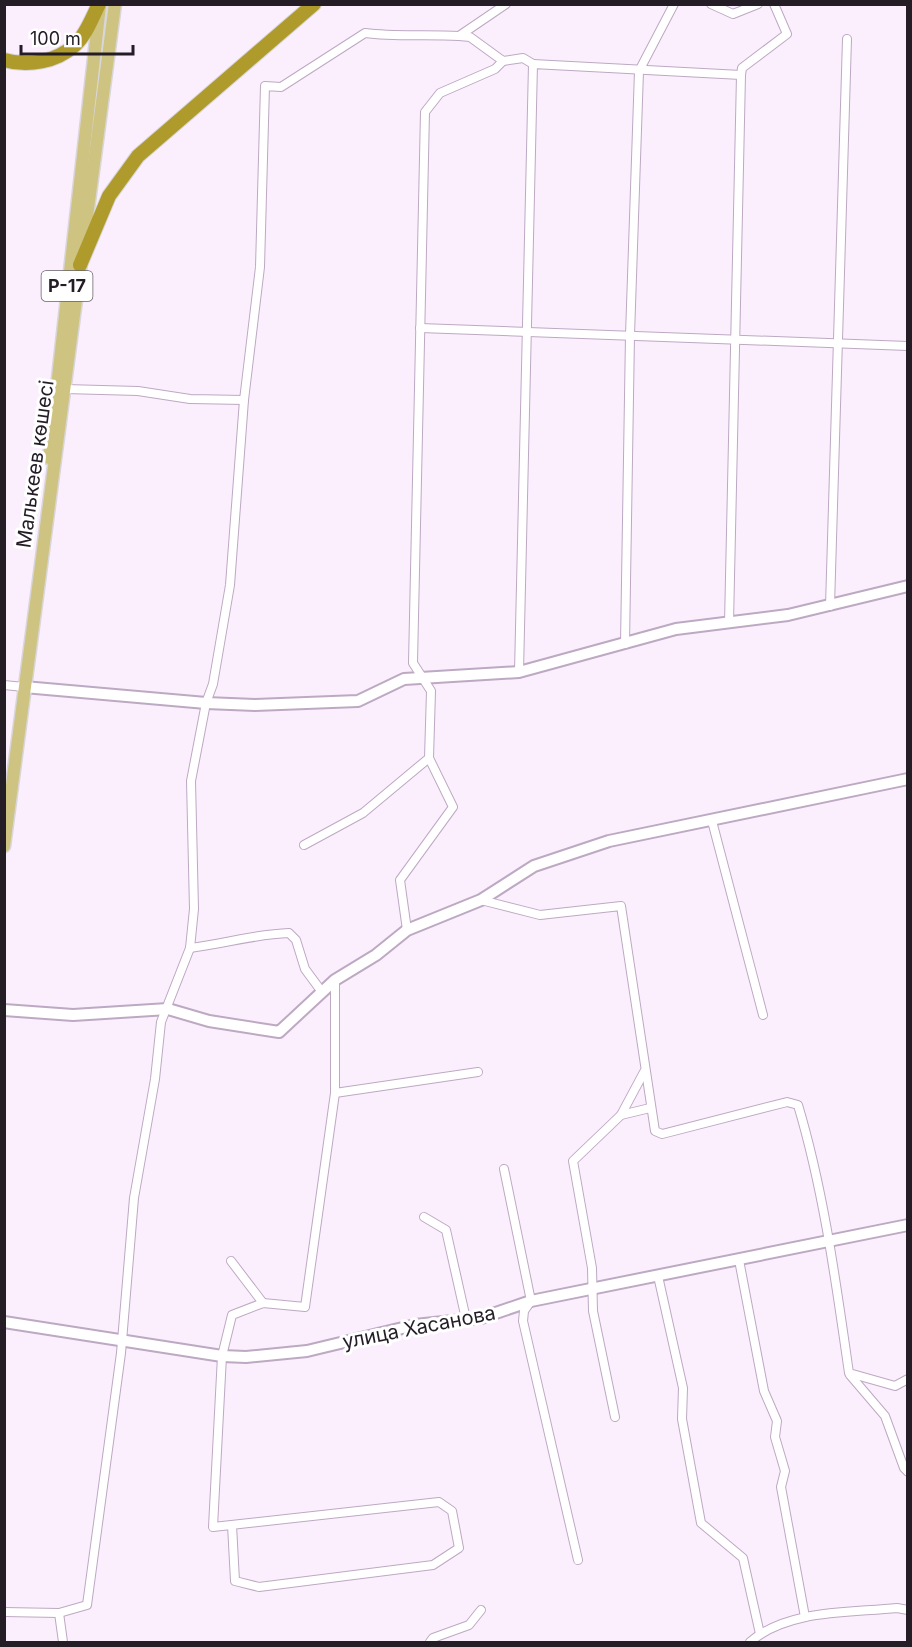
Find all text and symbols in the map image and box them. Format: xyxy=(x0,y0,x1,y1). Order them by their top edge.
scale bar xyxy=(21,18,134,56)
text: 100 m xyxy=(30,28,81,49)
road number: P-17 xyxy=(42,271,92,301)
street label: Малькеев көшесі xyxy=(11,378,59,550)
street label: улица Хасанова xyxy=(340,1300,498,1354)

